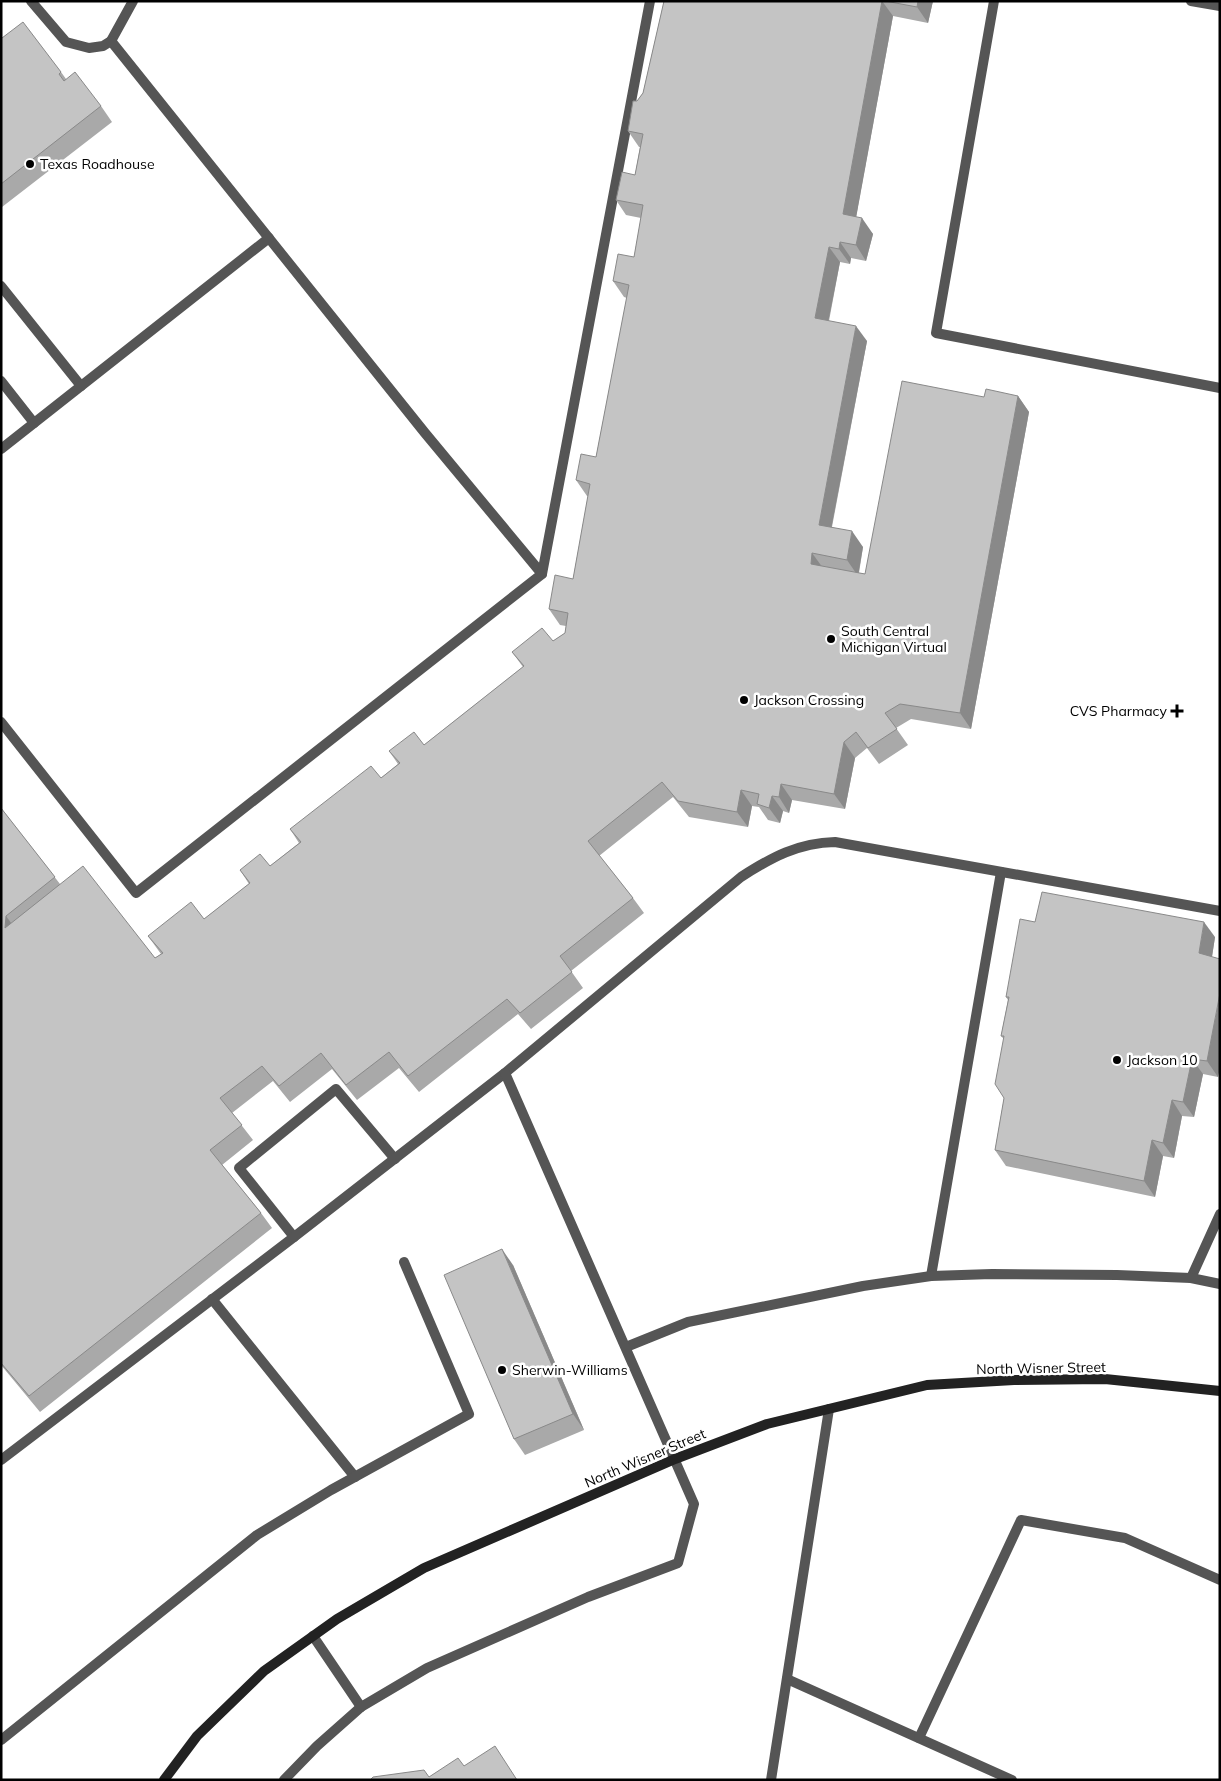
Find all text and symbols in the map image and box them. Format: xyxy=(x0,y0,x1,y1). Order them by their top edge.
place label: Texas Roadhouse xyxy=(40,155,155,173)
marker: Texas Roadhouse xyxy=(24,158,36,170)
place label: South Central Michigan Virtual xyxy=(841,622,947,656)
marker: South Central Michigan Virtual xyxy=(825,633,837,645)
place label: Jackson Crossing xyxy=(754,691,864,709)
marker: Jackson Crossing xyxy=(738,694,750,706)
place label: CVS Pharmacy xyxy=(1070,702,1168,720)
marker: CVS Pharmacy xyxy=(1171,705,1183,717)
place label: Jackson 10 xyxy=(1127,1051,1198,1069)
marker: Jackson 10 xyxy=(1111,1054,1123,1066)
street label: North Wisner Street xyxy=(976,1358,1106,1378)
place label: Sherwin-Williams xyxy=(512,1361,628,1379)
marker: Sherwin-Williams xyxy=(496,1364,508,1376)
street label: North Wisner Street xyxy=(582,1424,708,1492)

